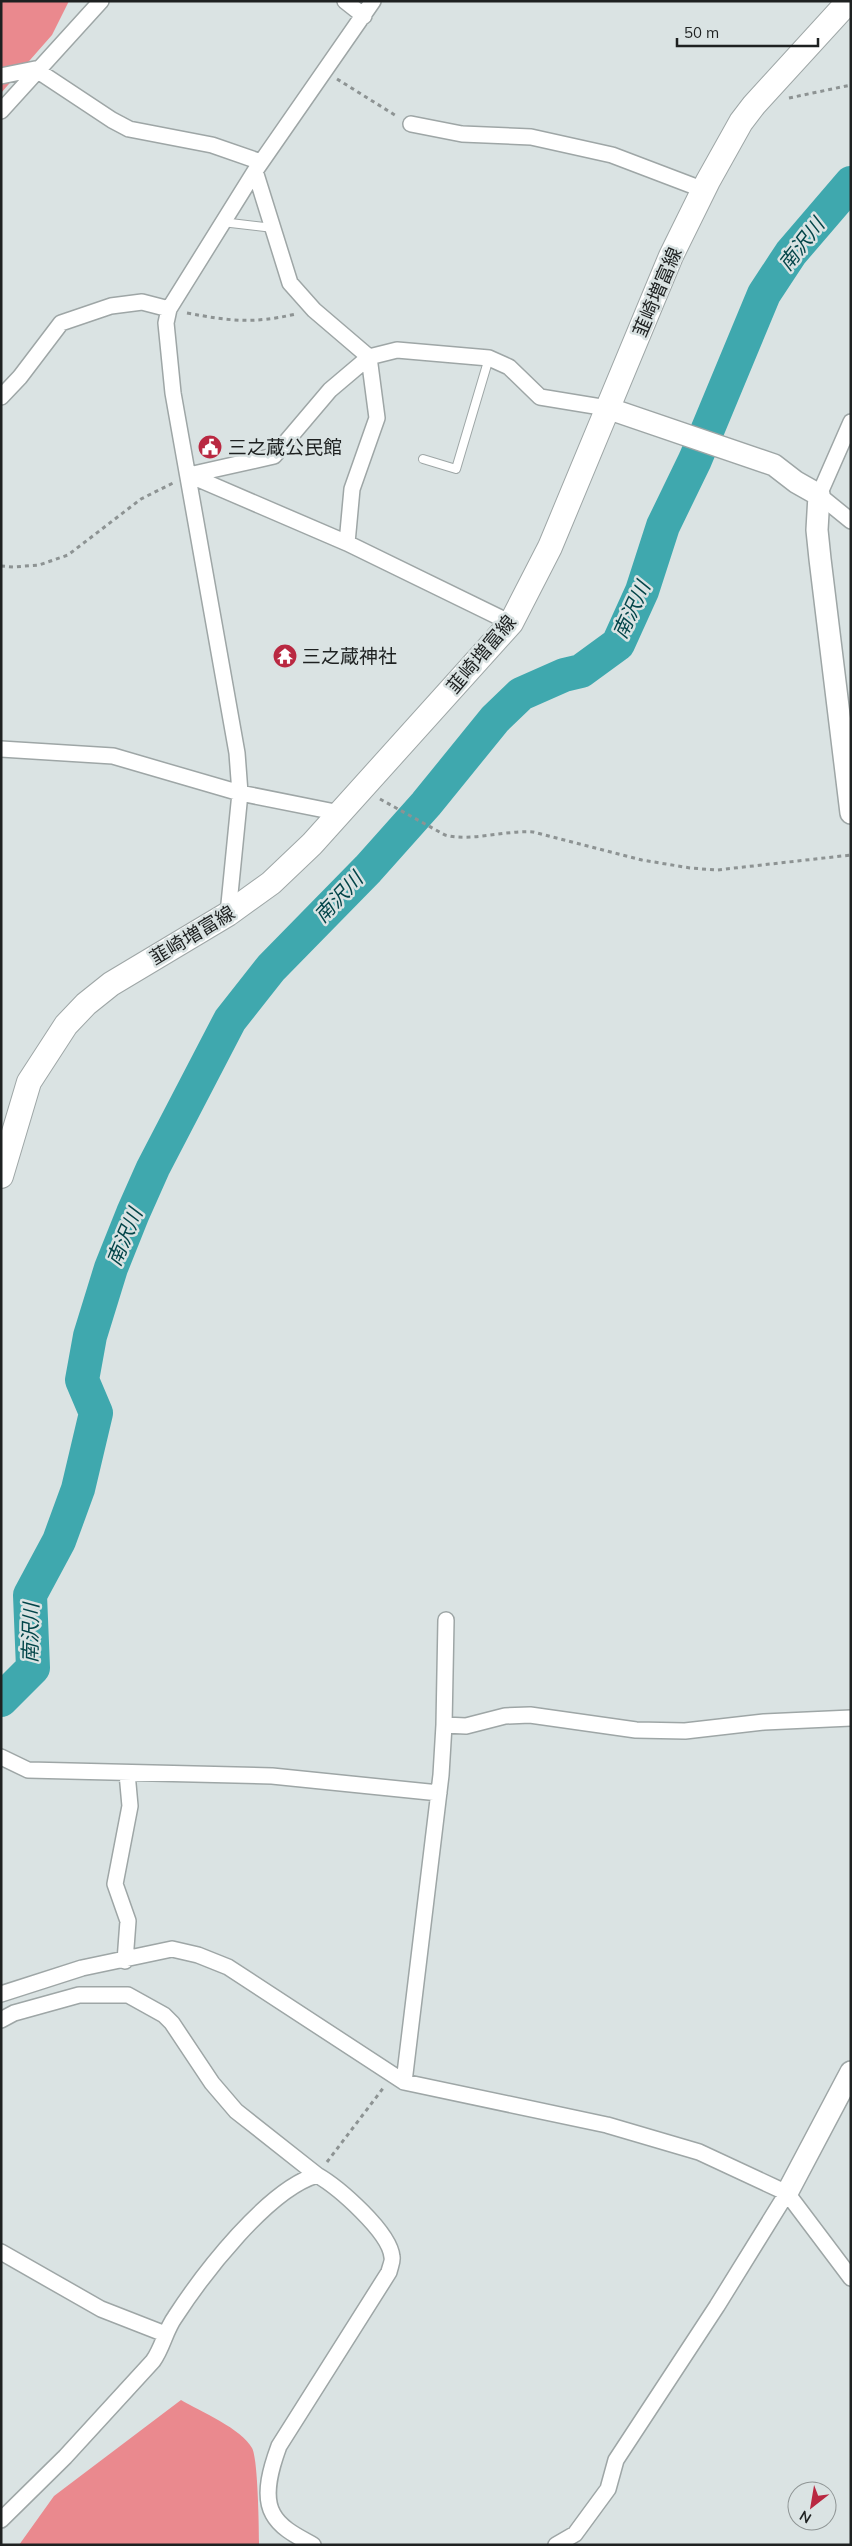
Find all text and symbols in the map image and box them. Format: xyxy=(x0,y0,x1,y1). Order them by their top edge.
scale bar xyxy=(677,15,818,47)
text: 50 m xyxy=(684,23,719,42)
water label: 南沢川 xyxy=(773,211,831,275)
street label: 韮崎増富線 xyxy=(627,244,687,340)
public building icon: 三之蔵公民館 xyxy=(197,434,223,460)
place label: 三之蔵公民館 xyxy=(228,435,342,459)
water label: 南沢川 xyxy=(607,576,656,642)
street label: 韮崎増富線 xyxy=(441,610,521,698)
temple icon: 三之蔵神社 xyxy=(272,643,298,669)
place label: 三之蔵神社 xyxy=(302,644,397,668)
water label: 南沢川 xyxy=(308,865,369,927)
street label: 韮崎増富線 xyxy=(145,900,239,970)
water label: 南沢川 xyxy=(101,1203,148,1269)
water label: 南沢川 xyxy=(17,1601,43,1663)
north arrow xyxy=(787,2481,837,2531)
text: N xyxy=(796,2507,814,2528)

